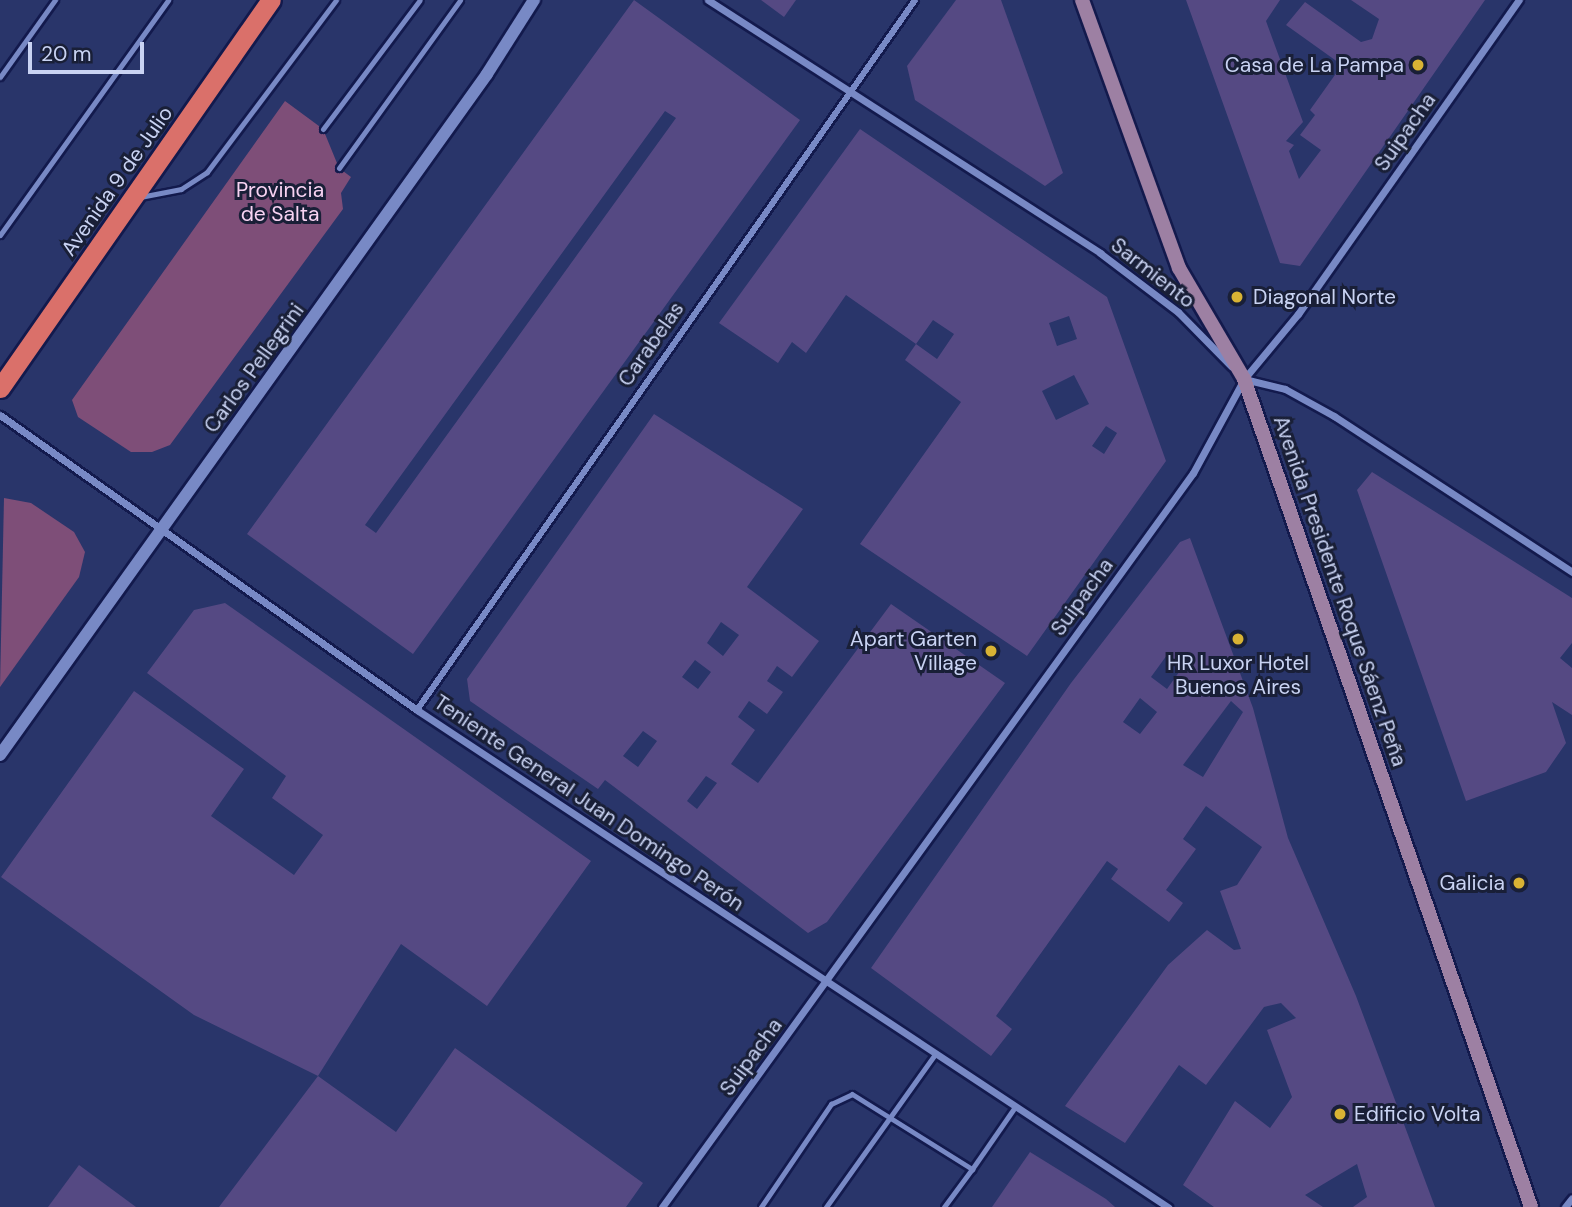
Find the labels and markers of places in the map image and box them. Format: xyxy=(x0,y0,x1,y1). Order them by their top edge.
place label: Casa de La Pampa xyxy=(1225,52,1404,78)
marker: Casa de La Pampa xyxy=(1410,57,1426,73)
place label: Diagonal Norte xyxy=(1253,284,1396,310)
marker: Diagonal Norte xyxy=(1227,287,1247,307)
place label: Apart Garten Village xyxy=(850,626,977,676)
marker: HR Luxor Hotel Buenos Aires xyxy=(1230,631,1246,647)
marker: Apart Garten Village xyxy=(983,643,999,659)
place label: HR Luxor Hotel Buenos Aires xyxy=(1167,650,1309,700)
place label: Galicia xyxy=(1439,870,1505,896)
marker: Galicia xyxy=(1511,875,1527,891)
place label: Edificio Volta xyxy=(1354,1101,1480,1127)
marker: Edificio Volta xyxy=(1332,1106,1348,1122)

